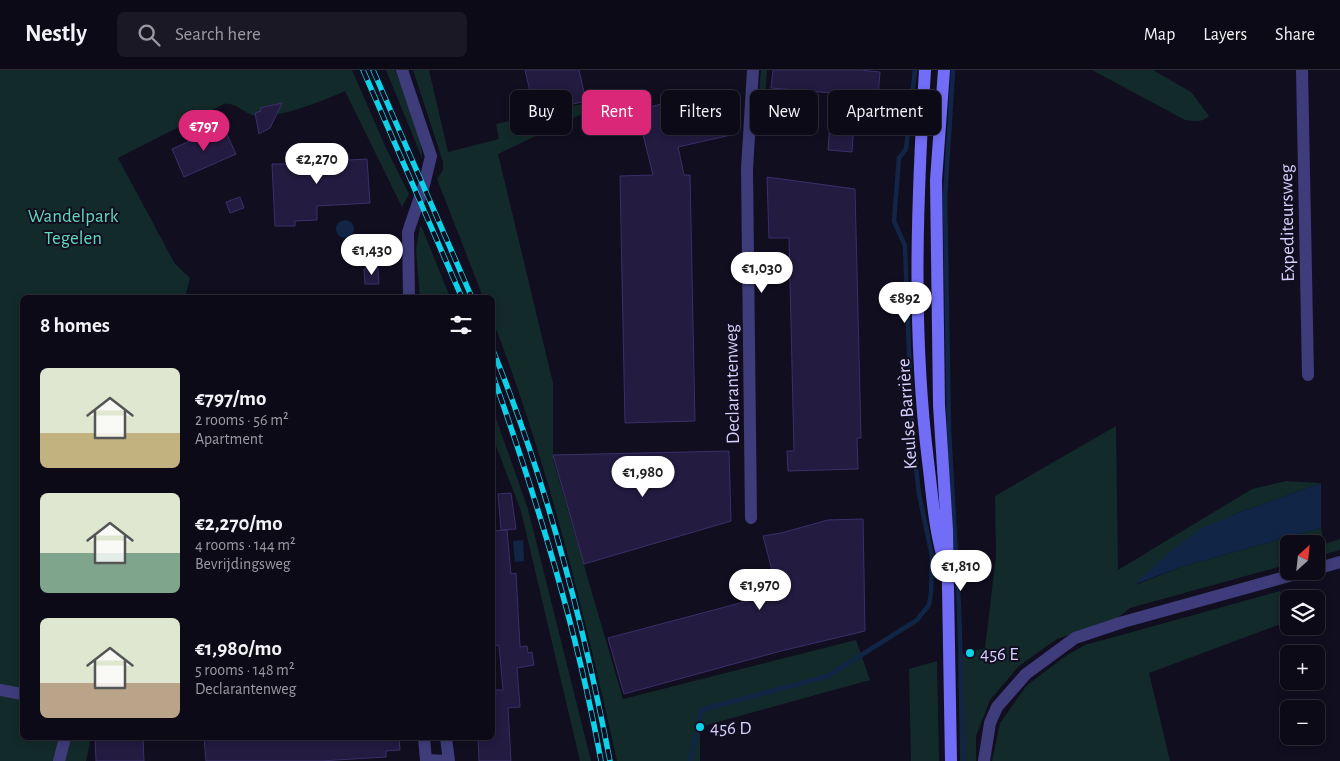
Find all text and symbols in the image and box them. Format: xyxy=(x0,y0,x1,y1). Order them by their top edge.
search box xyxy=(117,12,467,57)
icon: search xyxy=(135,21,163,49)
text: Nestly xyxy=(25,22,87,46)
text: Search here xyxy=(175,25,261,44)
text: Map xyxy=(1144,26,1175,44)
text: Layers xyxy=(1203,26,1247,44)
text: Share xyxy=(1275,26,1315,44)
chip: Buy xyxy=(510,90,572,135)
chip: Rent xyxy=(582,90,651,135)
chip: Filters xyxy=(661,90,740,135)
chip: New xyxy=(750,90,818,135)
chip: Apartment xyxy=(828,90,941,135)
pin: €797 xyxy=(174,109,234,152)
text: €797 xyxy=(189,118,219,134)
pin: €2,270 xyxy=(276,142,358,185)
text: €2,270 xyxy=(296,151,338,167)
street label: Expediteursweg xyxy=(1277,163,1298,282)
park label: Wandelpark Tegelen xyxy=(28,207,119,248)
pin: €1,430 xyxy=(331,234,413,276)
text: €1,430 xyxy=(352,242,392,258)
pin: €1,030 xyxy=(721,252,803,294)
text: €1,030 xyxy=(742,260,782,276)
pin: €892 xyxy=(875,282,935,324)
text: €892 xyxy=(890,290,920,306)
icon: filters xyxy=(447,311,475,339)
text: 8 homes xyxy=(40,315,110,336)
street label: Declarantenweg xyxy=(722,323,743,444)
street label: Keulse Barrière xyxy=(894,358,921,470)
icon: home xyxy=(80,388,140,448)
text: €797/mo xyxy=(195,388,266,409)
text: 2 rooms · 56 m² xyxy=(195,412,289,428)
text: Apartment xyxy=(195,431,263,447)
pin: €1,980 xyxy=(602,456,684,498)
text: €1,980 xyxy=(623,464,663,480)
icon: home xyxy=(80,513,140,573)
text: €2,270/mo xyxy=(195,513,283,534)
north arrow xyxy=(1280,535,1325,580)
map controls xyxy=(1280,535,1325,745)
text: 4 rooms · 144 m² xyxy=(195,537,296,553)
pin: €1,810 xyxy=(920,550,1002,592)
text: Bevrijdingsweg xyxy=(195,556,291,572)
text: €1,810 xyxy=(942,558,980,574)
pin: €1,970 xyxy=(719,568,801,611)
text: €1,970 xyxy=(740,577,780,593)
button: layers xyxy=(1280,590,1325,635)
icon: home xyxy=(80,638,140,698)
text: €1,980/mo xyxy=(195,638,282,659)
place label: 456 E xyxy=(980,645,1018,664)
button: + xyxy=(1280,645,1325,690)
marker: 456 E xyxy=(964,647,976,659)
text: 5 rooms · 148 m² xyxy=(195,662,295,678)
text: Declarantenweg xyxy=(195,681,296,697)
button: − xyxy=(1280,700,1325,745)
place label: 456 D xyxy=(710,719,751,738)
marker: 456 D xyxy=(694,721,706,733)

